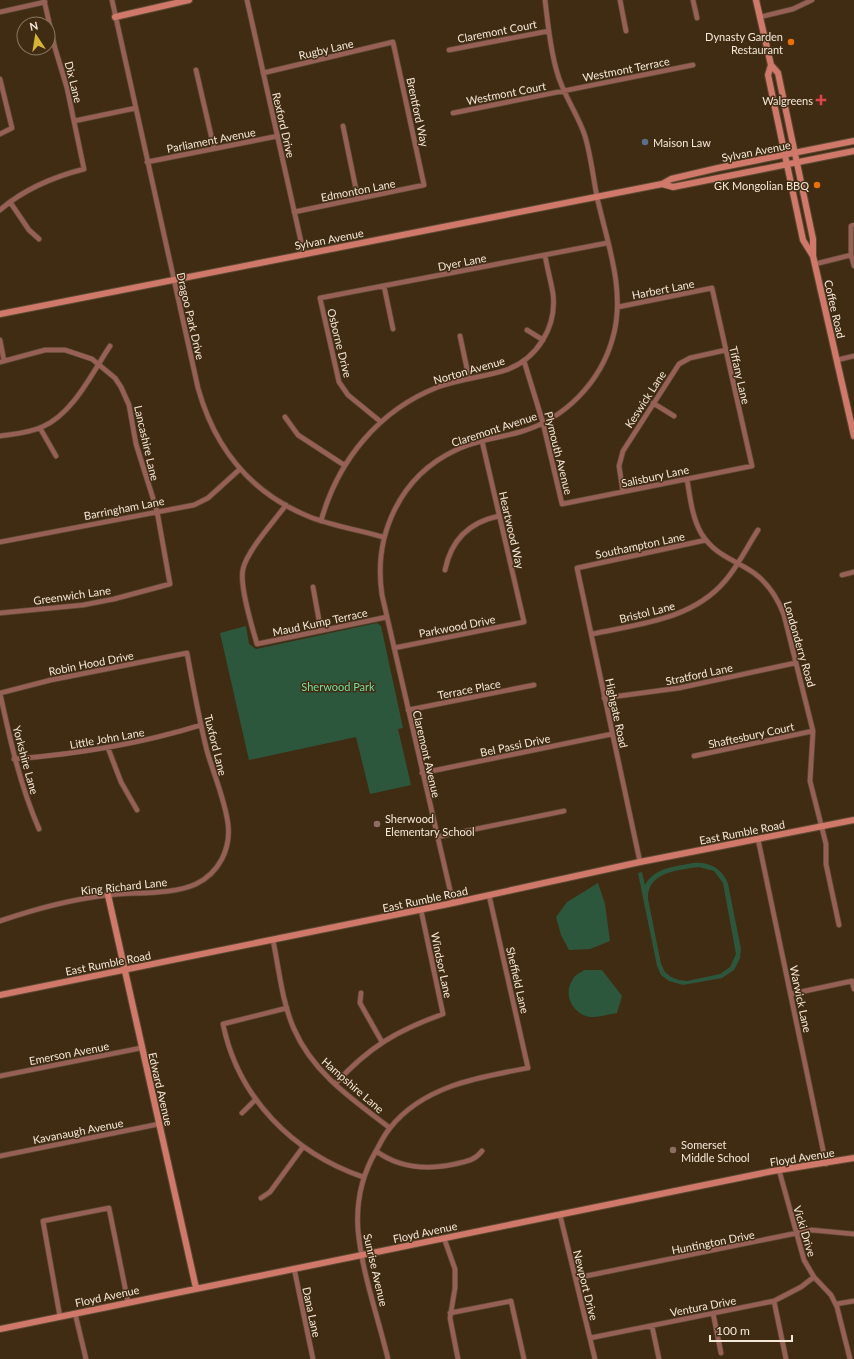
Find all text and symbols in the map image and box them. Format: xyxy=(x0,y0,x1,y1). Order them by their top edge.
north arrow xyxy=(16,16,56,56)
street label: Claremont Court xyxy=(456,17,538,45)
text: N xyxy=(28,18,39,33)
place label: Dynasty Garden Restaurant xyxy=(705,30,783,56)
street label: Rugby Lane xyxy=(297,36,355,62)
marker: Dynasty Garden Restaurant xyxy=(786,37,796,47)
street label: Westmont Terrace xyxy=(581,54,671,84)
street label: Dix Lane xyxy=(63,60,85,104)
street label: Brentford Way xyxy=(404,76,432,148)
street label: Westmont Court xyxy=(465,79,547,107)
street label: Rexford Drive xyxy=(270,91,298,159)
place label: Walgreens xyxy=(762,94,813,107)
marker: Walgreens xyxy=(816,95,826,105)
street label: Parliament Avenue xyxy=(165,125,257,155)
place label: Maison Law xyxy=(653,136,711,149)
marker: Maison Law xyxy=(640,137,650,147)
street label: Sylvan Avenue xyxy=(720,138,792,164)
street label: Edmonton Lane xyxy=(320,176,397,204)
place label: GK Mongolian BBQ xyxy=(714,179,809,192)
marker: GK Mongolian BBQ xyxy=(812,180,822,190)
street label: Sylvan Avenue xyxy=(293,226,365,252)
street label: Dyer Lane xyxy=(437,251,488,273)
street label: Dragoo Park Drive xyxy=(175,271,207,361)
street label: Harbert Lane xyxy=(631,277,696,301)
street label: Coffee Road xyxy=(822,279,848,339)
street label: Osborne Drive xyxy=(325,307,355,379)
street label: Tiffany Lane xyxy=(727,345,753,405)
street label: Norton Avenue xyxy=(432,354,506,386)
street label: Keswick Lane xyxy=(622,368,668,430)
street label: Lancashire Lane xyxy=(132,404,162,482)
street label: Claremont Avenue xyxy=(450,409,539,449)
street label: Plymouth Avenue xyxy=(542,410,576,496)
street label: Salisbury Lane xyxy=(620,462,690,490)
street label: Heartwood Way xyxy=(497,490,527,570)
street label: Barringham Lane xyxy=(83,494,165,522)
street label: Southampton Lane xyxy=(594,529,686,561)
street label: Greenwich Lane xyxy=(32,583,112,607)
street label: Bristol Lane xyxy=(618,599,676,625)
street label: Londonderry Road xyxy=(782,600,818,688)
street label: Maud Kump Terrace xyxy=(271,606,369,638)
street label: Parkwood Drive xyxy=(418,612,497,640)
street label: Robin Hood Drive xyxy=(47,648,135,678)
street label: Stratford Lane xyxy=(664,660,734,687)
street label: Terrace Place xyxy=(436,677,502,701)
street label: Highgate Road xyxy=(603,677,631,749)
park label: Sherwood Park xyxy=(301,680,375,693)
street label: Claremont Avenue xyxy=(411,709,443,799)
street label: Tuxford Lane xyxy=(202,713,230,777)
street label: Shaftesbury Court xyxy=(707,720,795,750)
street label: Yorkshire Lane xyxy=(11,724,41,796)
street label: Little John Lane xyxy=(69,725,146,751)
street label: Bel Passi Drive xyxy=(479,731,551,759)
place label: Sherwood Elementary School xyxy=(385,812,475,838)
street label: East Rumble Road xyxy=(698,817,786,847)
marker: Sherwood Elementary School xyxy=(372,819,382,829)
street label: King Richard Lane xyxy=(80,875,168,897)
street label: East Rumble Road xyxy=(381,884,469,914)
street label: Windsor Lane xyxy=(429,931,455,999)
street label: Sheffield Lane xyxy=(504,945,532,1015)
street label: East Rumble Road xyxy=(64,948,152,978)
street label: Warwick Lane xyxy=(788,964,814,1034)
street label: Emerson Avenue xyxy=(28,1039,110,1067)
street label: Edward Avenue xyxy=(146,1051,176,1127)
street label: Hampshire Lane xyxy=(319,1055,387,1116)
street label: Kavanaugh Avenue xyxy=(32,1116,125,1146)
place label: Somerset Middle School xyxy=(681,1138,750,1164)
marker: Somerset Middle School xyxy=(668,1145,678,1155)
street label: Floyd Avenue xyxy=(769,1145,835,1169)
street label: Vicki Drive xyxy=(791,1204,819,1258)
street label: Floyd Avenue xyxy=(392,1219,458,1245)
street label: Huntington Drive xyxy=(670,1228,756,1256)
street label: Sunrise Avenue xyxy=(361,1232,391,1308)
street label: Newport Drive xyxy=(571,1248,601,1322)
street label: Floyd Avenue xyxy=(74,1283,140,1309)
street label: Dana Lane xyxy=(300,1286,324,1339)
street label: Ventura Drive xyxy=(669,1293,737,1319)
scale bar xyxy=(710,1317,792,1343)
text: 100 m xyxy=(716,1323,750,1338)

